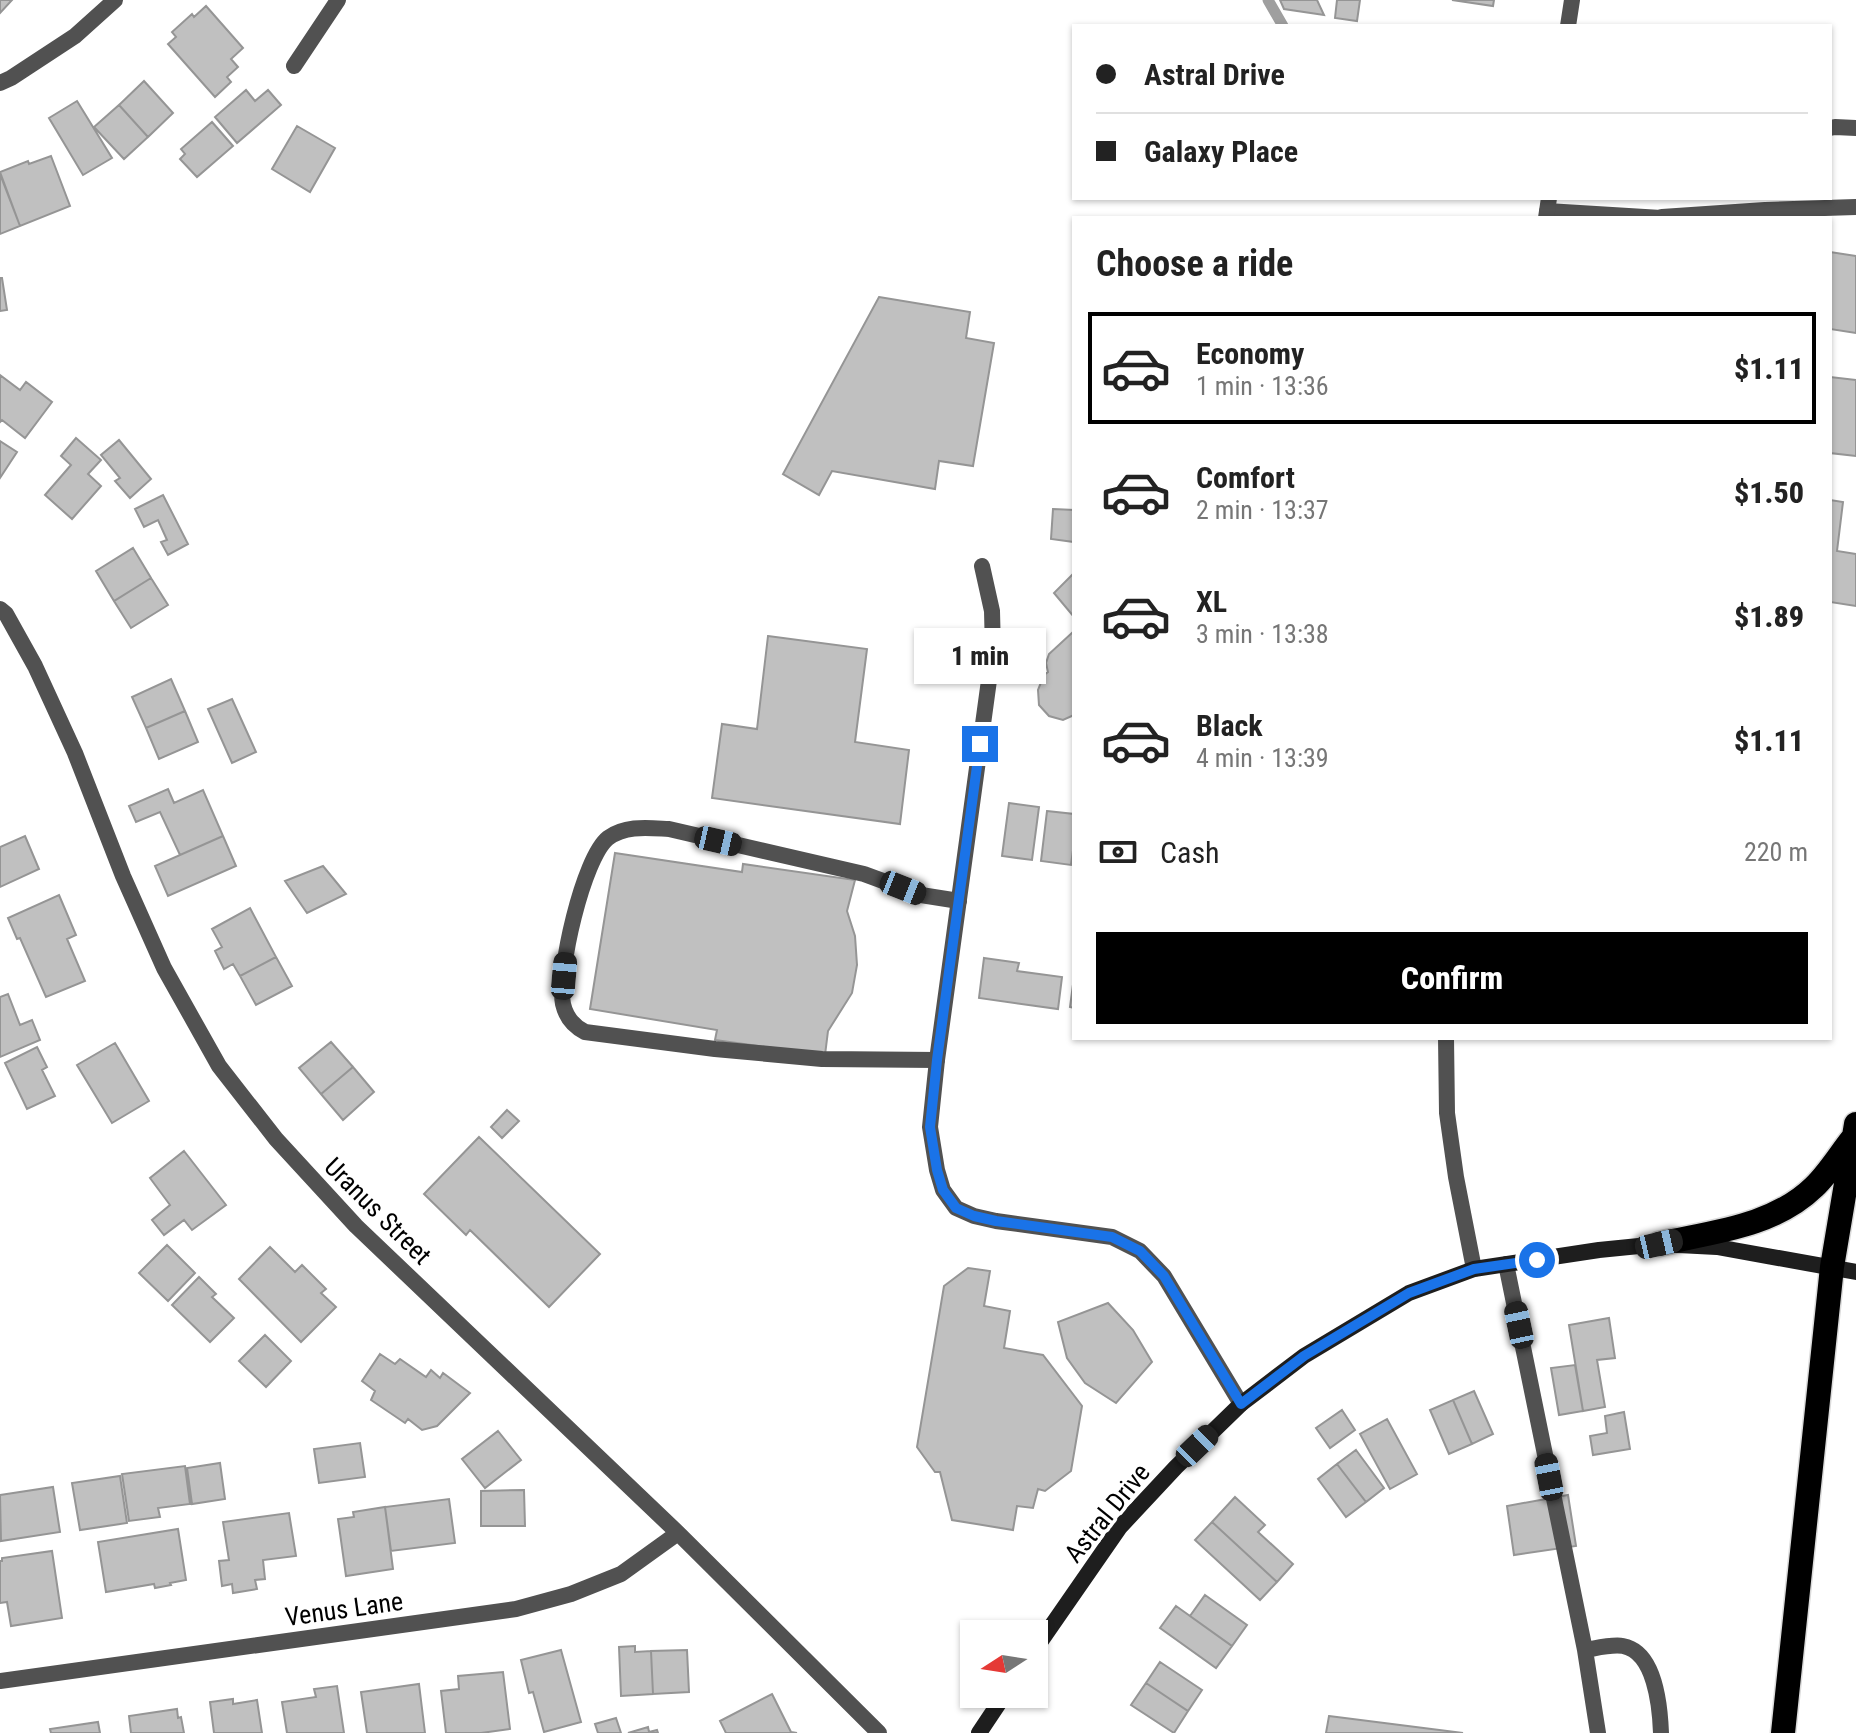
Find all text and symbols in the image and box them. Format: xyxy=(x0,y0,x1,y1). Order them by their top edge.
text: Astral Drive xyxy=(1144,57,1285,92)
text: Galaxy Place xyxy=(1144,134,1298,169)
text: Choose a ride xyxy=(1096,243,1293,285)
icon: car xyxy=(1100,332,1172,404)
text: Economy xyxy=(1196,336,1304,371)
text: $1.11 xyxy=(1734,351,1804,386)
text: 1 min · 13:36 xyxy=(1196,371,1329,401)
icon: car xyxy=(1100,456,1172,528)
text: Comfort xyxy=(1196,460,1295,495)
text: $1.50 xyxy=(1734,475,1804,510)
text: 2 min · 13:37 xyxy=(1196,495,1329,525)
icon: car xyxy=(1100,580,1172,652)
text: XL xyxy=(1196,584,1227,619)
text: $1.89 xyxy=(1734,599,1804,634)
text: 3 min · 13:38 xyxy=(1196,619,1329,649)
callout: 1 min xyxy=(914,628,1046,684)
text: 1 min xyxy=(951,641,1009,671)
icon: car xyxy=(1100,704,1172,776)
text: Black xyxy=(1196,708,1263,743)
text: $1.11 xyxy=(1734,723,1804,758)
route end xyxy=(962,726,998,762)
text: 4 min · 13:39 xyxy=(1196,743,1329,773)
car xyxy=(692,824,744,858)
icon: cash xyxy=(1096,830,1140,874)
text: Cash xyxy=(1160,835,1220,870)
text: 220 m xyxy=(1744,837,1808,867)
car xyxy=(876,868,930,908)
button: Confirm xyxy=(1096,932,1808,1024)
car xyxy=(550,951,578,1001)
street label: Uranus Street xyxy=(318,1151,438,1271)
car xyxy=(1633,1227,1685,1261)
route start xyxy=(1519,1242,1555,1278)
car xyxy=(1502,1299,1536,1351)
car xyxy=(1171,1421,1223,1471)
car xyxy=(1533,1451,1565,1503)
street label: Astral Drive xyxy=(1058,1458,1156,1568)
street label: Venus Lane xyxy=(283,1586,405,1632)
north arrow xyxy=(960,1620,1048,1708)
map controls xyxy=(960,1620,1048,1708)

